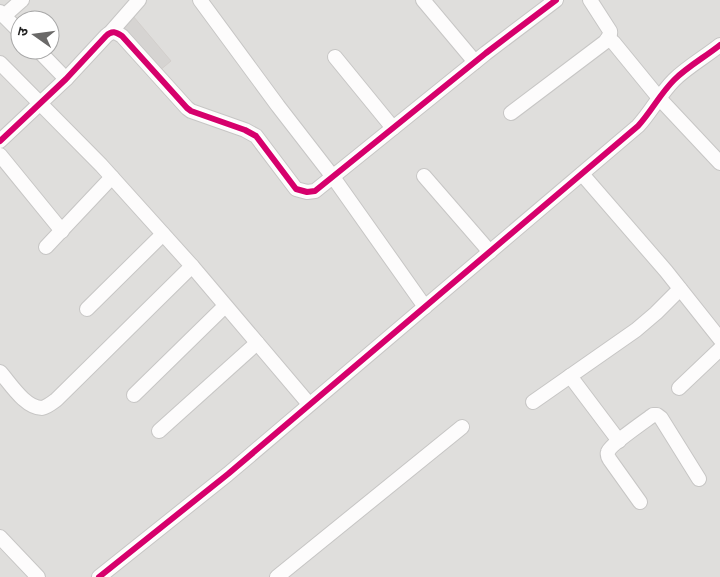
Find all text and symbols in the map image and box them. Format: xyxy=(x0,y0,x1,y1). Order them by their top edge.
north arrow xyxy=(10,10,60,60)
text: उ xyxy=(14,25,32,38)

